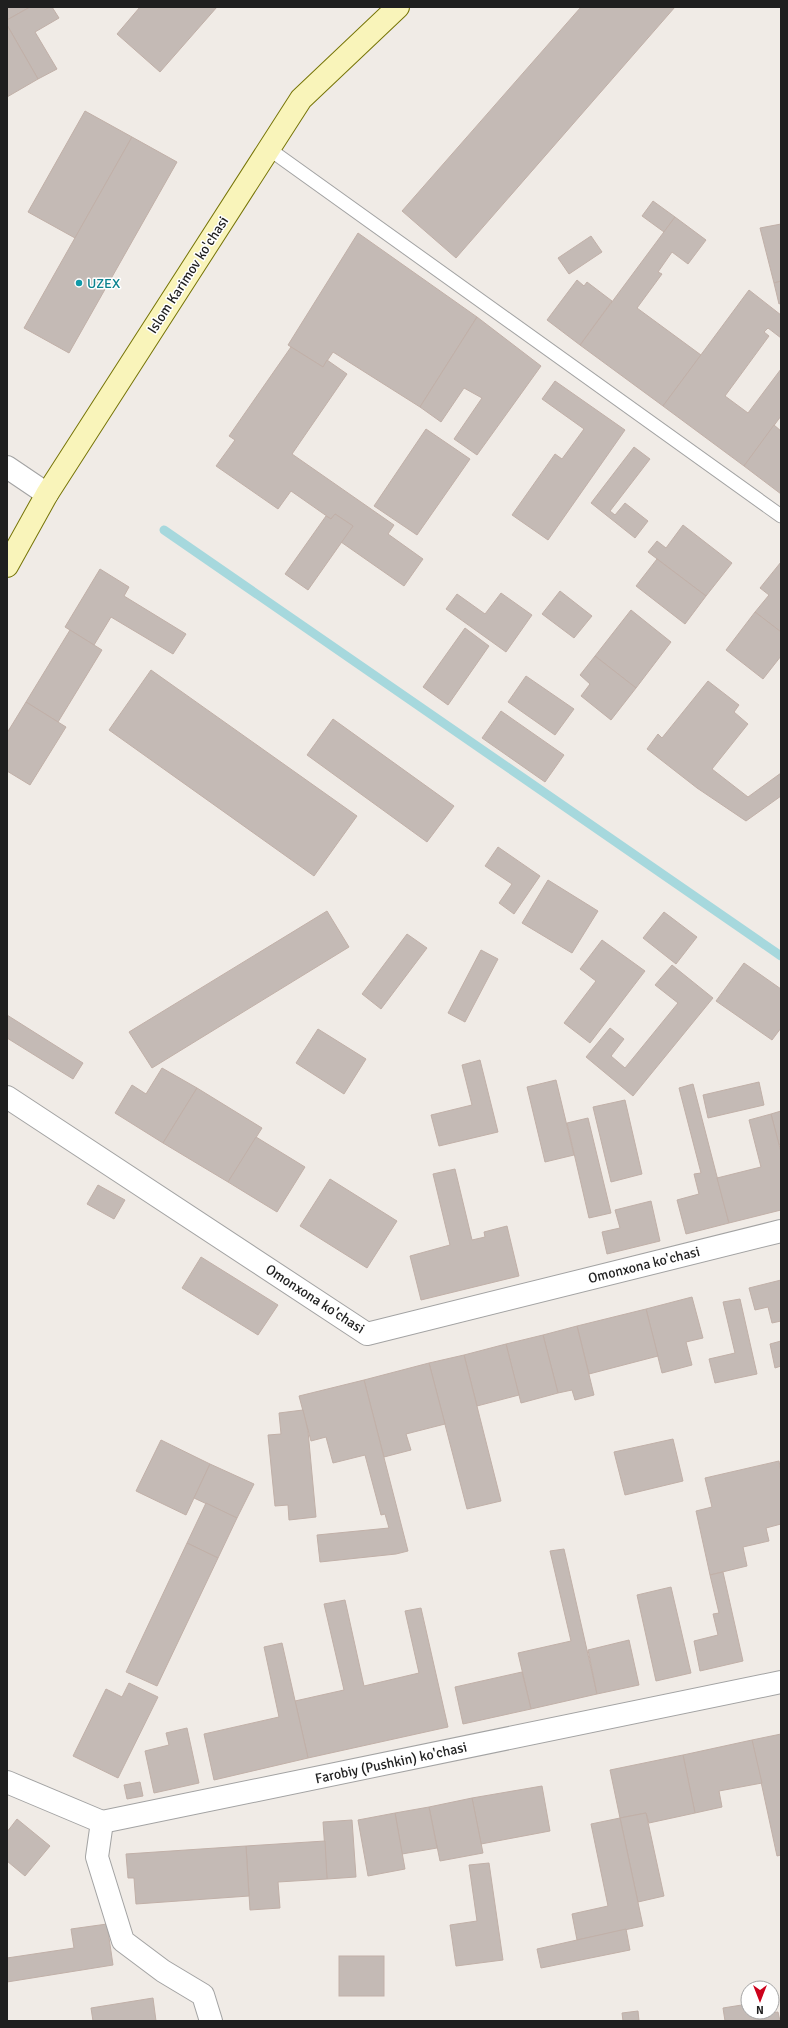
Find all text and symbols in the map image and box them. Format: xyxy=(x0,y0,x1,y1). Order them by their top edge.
street label: Islom Karimov ko'chasi xyxy=(144,213,232,337)
place label: UZEX xyxy=(87,275,120,292)
marker: UZEX xyxy=(74,278,84,288)
street label: Omonxona ko'chasi xyxy=(586,1243,702,1287)
street label: Omonxona ko'chasi xyxy=(262,1261,368,1337)
street label: Farobiy (Pushkin) ko'chasi xyxy=(314,1739,468,1787)
north arrow xyxy=(740,1980,780,2020)
text: N xyxy=(756,2003,764,2016)

